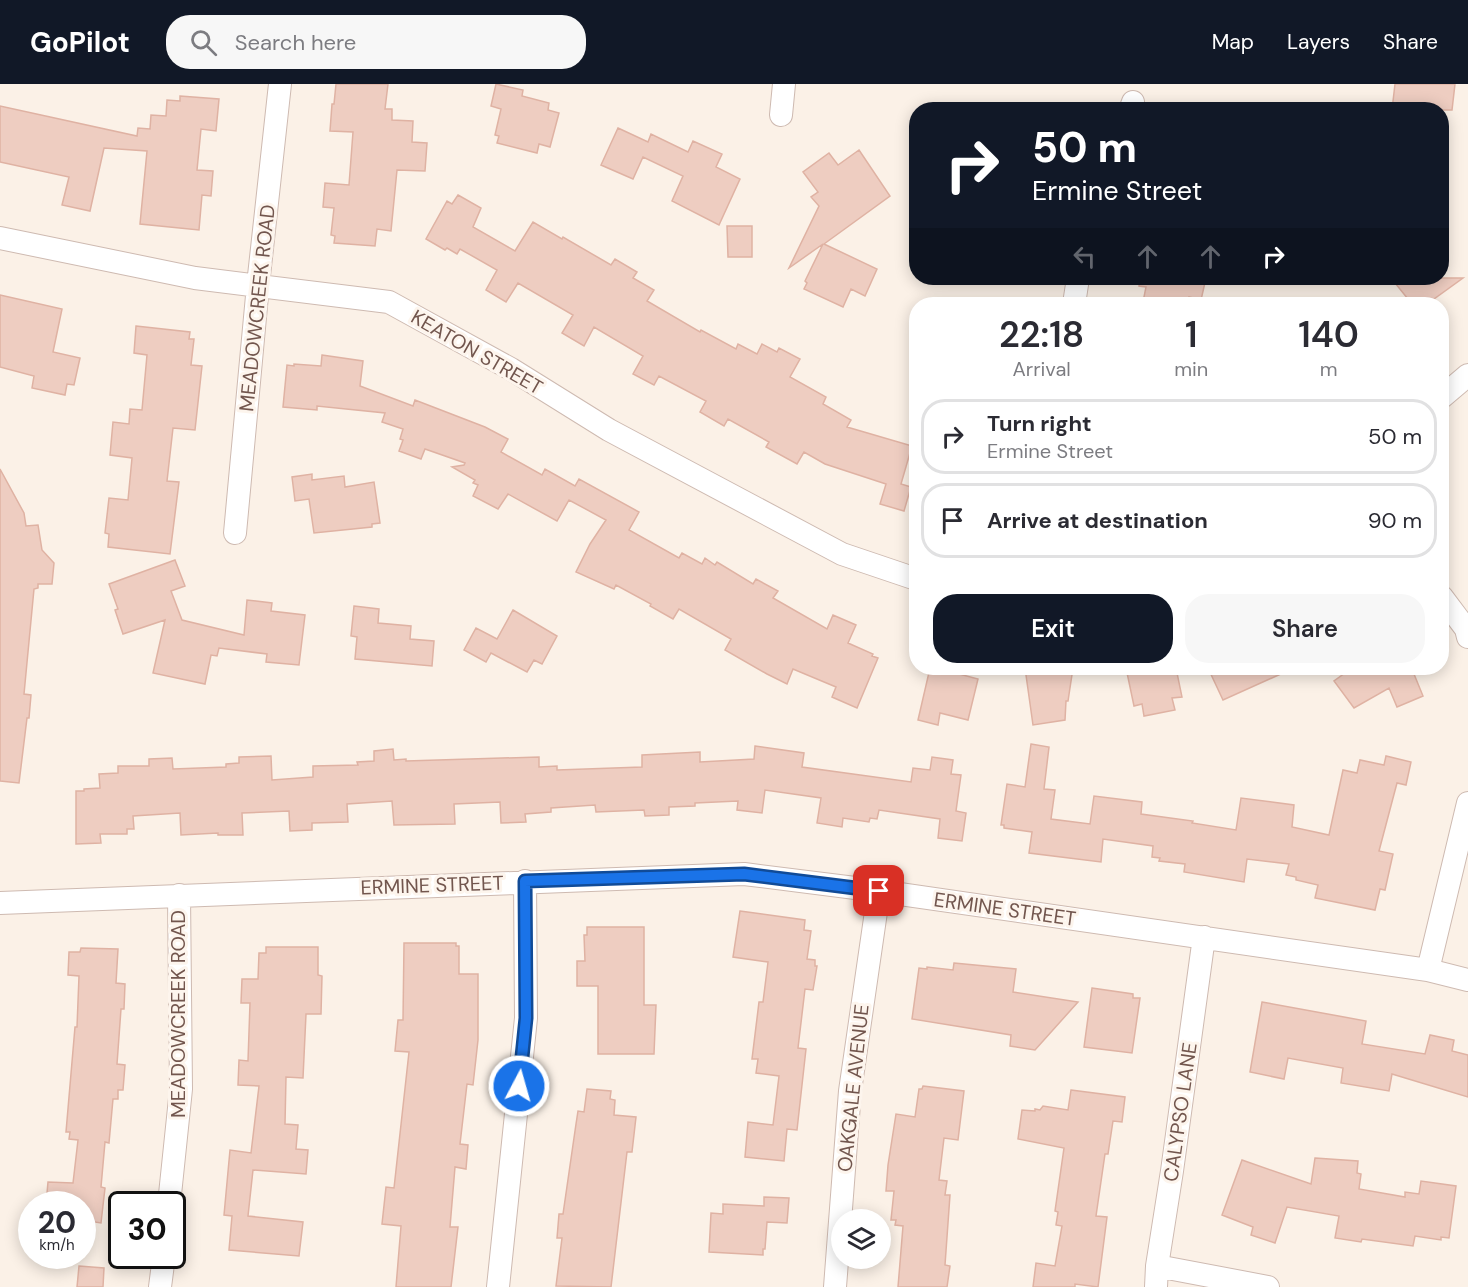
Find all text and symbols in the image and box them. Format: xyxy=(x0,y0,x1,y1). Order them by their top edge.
search box xyxy=(166,15,586,69)
text: GoPilot xyxy=(30,24,130,61)
icon: search xyxy=(187,26,220,59)
text: Search here xyxy=(235,28,356,57)
text: Map xyxy=(1212,28,1254,56)
text: Layers xyxy=(1287,28,1350,56)
text: Share xyxy=(1383,28,1438,56)
text: 50 m xyxy=(1032,120,1137,175)
icon: right xyxy=(933,126,1011,204)
text: Ermine Street xyxy=(1032,173,1202,208)
street label: MEADOWCREEK ROAD xyxy=(233,203,281,413)
icon: left xyxy=(1068,240,1101,273)
icon: ahead xyxy=(1131,240,1164,273)
icon: ahead xyxy=(1194,240,1227,273)
icon: right xyxy=(1257,240,1290,273)
street label: KEATON STREET xyxy=(406,304,548,400)
text: 22:18 xyxy=(999,311,1084,358)
text: 1 xyxy=(1185,311,1198,358)
text: 140 xyxy=(1298,311,1359,358)
text: Arrival xyxy=(1012,356,1071,382)
text: min xyxy=(1174,356,1208,382)
text: m xyxy=(1320,356,1338,382)
text: Turn right xyxy=(987,409,1092,438)
icon: right xyxy=(936,420,969,453)
text: 50 m xyxy=(1368,422,1422,451)
text: Ermine Street xyxy=(987,438,1113,464)
icon: arrive xyxy=(936,504,969,537)
text: Arrive at destination xyxy=(987,506,1208,535)
text: 90 m xyxy=(1368,506,1422,535)
button: Exit xyxy=(933,594,1173,663)
button: Share xyxy=(1185,594,1425,663)
pin xyxy=(853,865,904,916)
street label: ERMINE STREET xyxy=(360,870,504,900)
icon: arrive xyxy=(862,874,895,907)
street label: ERMINE STREET xyxy=(932,886,1078,932)
street label: MEADOWCREEK ROAD xyxy=(165,910,191,1118)
street label: OAKGALE AVENUE xyxy=(831,1003,875,1173)
street label: CALYPSO LANE xyxy=(1157,1041,1203,1183)
position arrow xyxy=(487,1054,551,1118)
speed limit sign: 30 xyxy=(108,1191,186,1269)
text: 20 xyxy=(38,1203,76,1242)
map controls xyxy=(831,1209,891,1269)
button: layers xyxy=(831,1209,891,1269)
text: km/h xyxy=(39,1235,75,1255)

